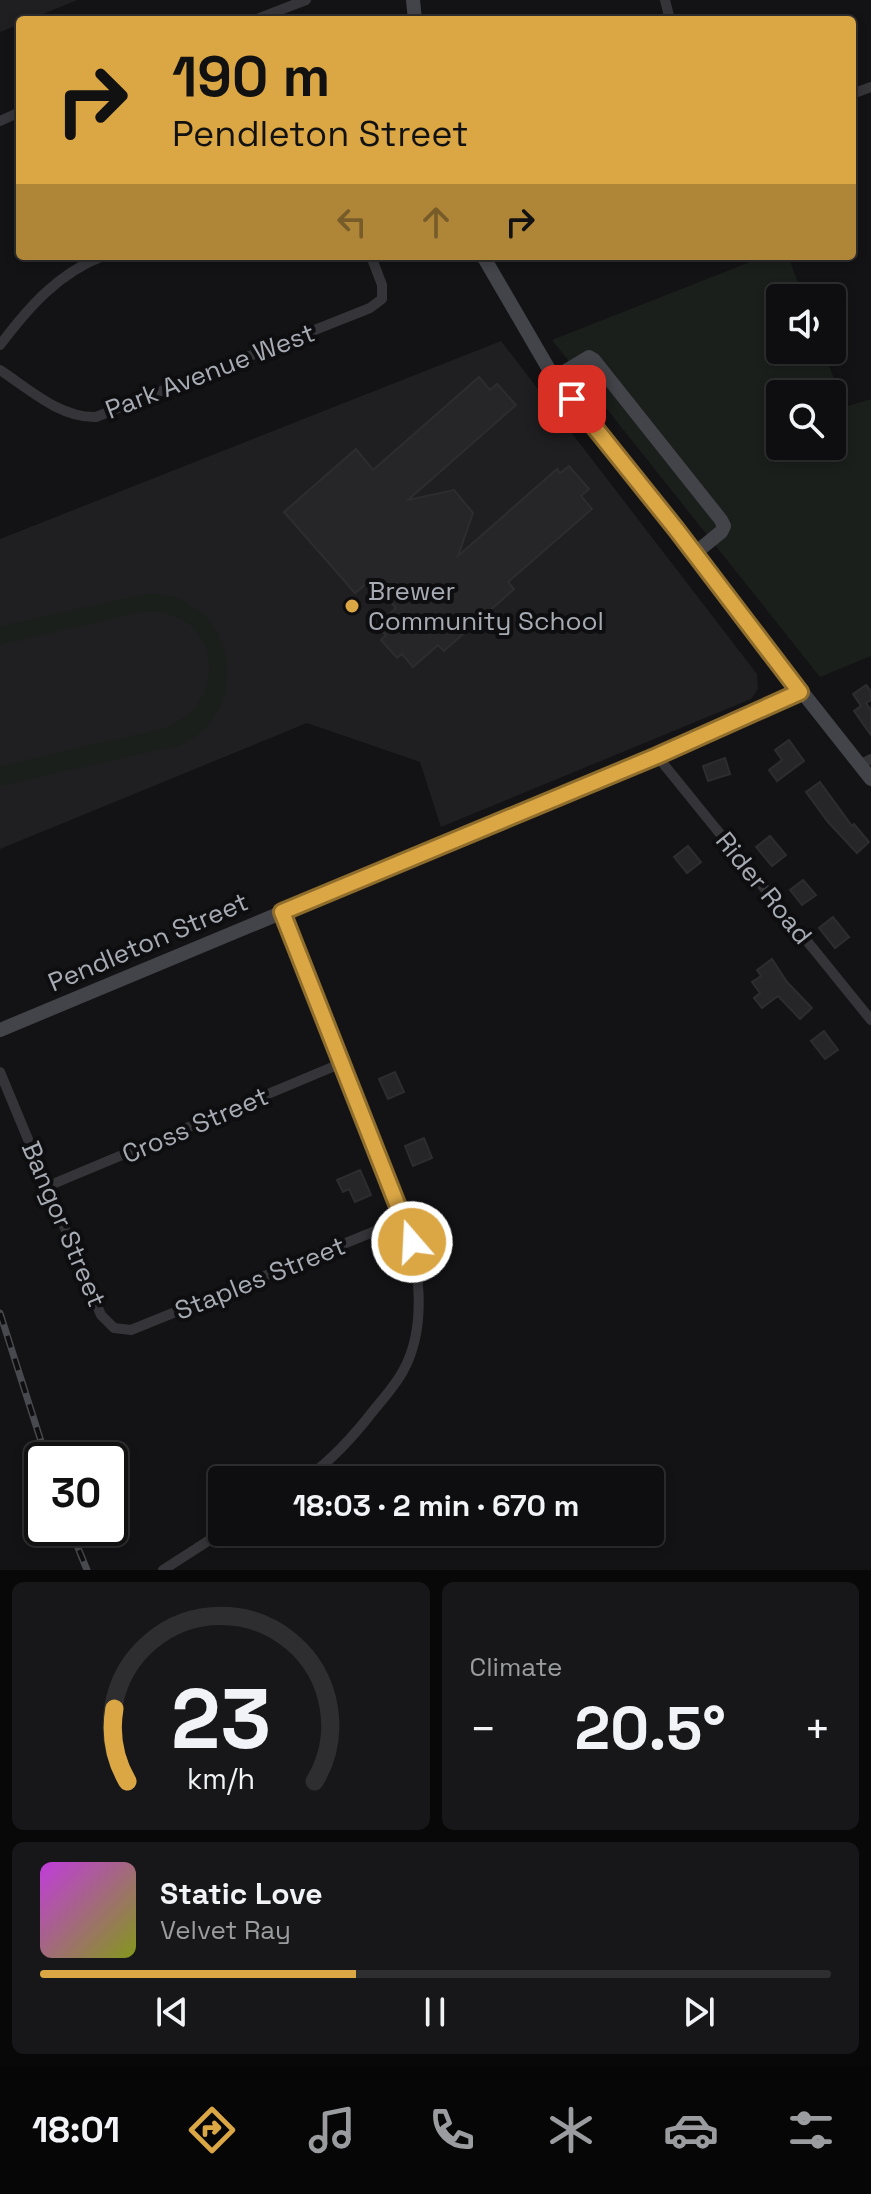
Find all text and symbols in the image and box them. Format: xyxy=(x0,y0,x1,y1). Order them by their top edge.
text: 190 m xyxy=(172,41,330,112)
icon: right xyxy=(40,48,144,152)
text: Pendleton Street xyxy=(172,111,469,157)
icon: left xyxy=(330,200,374,244)
icon: ahead xyxy=(414,200,458,244)
icon: right xyxy=(498,200,542,244)
map controls xyxy=(766,284,846,460)
button: sound xyxy=(766,284,846,364)
street label: Park Avenue West xyxy=(100,315,320,427)
pin xyxy=(538,365,606,433)
icon: arrive xyxy=(550,377,594,421)
button: search xyxy=(766,380,846,460)
place label: Brewer Community School xyxy=(368,574,604,638)
marker: Brewer Community School xyxy=(343,597,361,615)
street label: Rider Road xyxy=(708,825,820,951)
street label: Pendleton Street xyxy=(43,885,253,999)
street label: Cross Street xyxy=(117,1079,273,1171)
street label: Bangor Street xyxy=(14,1136,114,1312)
position arrow xyxy=(370,1200,454,1284)
street label: Staples Street xyxy=(170,1228,350,1328)
speed limit sign: 30 xyxy=(24,1442,128,1546)
text: 18:03 · 2 min · 670 m xyxy=(293,1486,579,1525)
text: Climate xyxy=(470,1650,562,1684)
text: 23 xyxy=(171,1666,271,1772)
text: 20.5° xyxy=(575,1690,726,1767)
text: − xyxy=(470,1701,497,1757)
text: + xyxy=(804,1701,831,1757)
text: km/h xyxy=(187,1761,255,1797)
text: Static Love xyxy=(160,1874,323,1913)
text: Velvet Ray xyxy=(160,1913,291,1947)
icon: previous xyxy=(150,1990,194,2034)
icon: pause xyxy=(413,1990,457,2034)
icon: next xyxy=(677,1990,721,2034)
icon: directions xyxy=(184,2102,240,2158)
icon: music xyxy=(304,2102,360,2158)
icon: phone xyxy=(424,2102,480,2158)
icon: climate xyxy=(543,2102,599,2158)
icon: car xyxy=(663,2102,719,2158)
icon: filters xyxy=(783,2102,839,2158)
text: 18:01 xyxy=(32,2107,120,2153)

